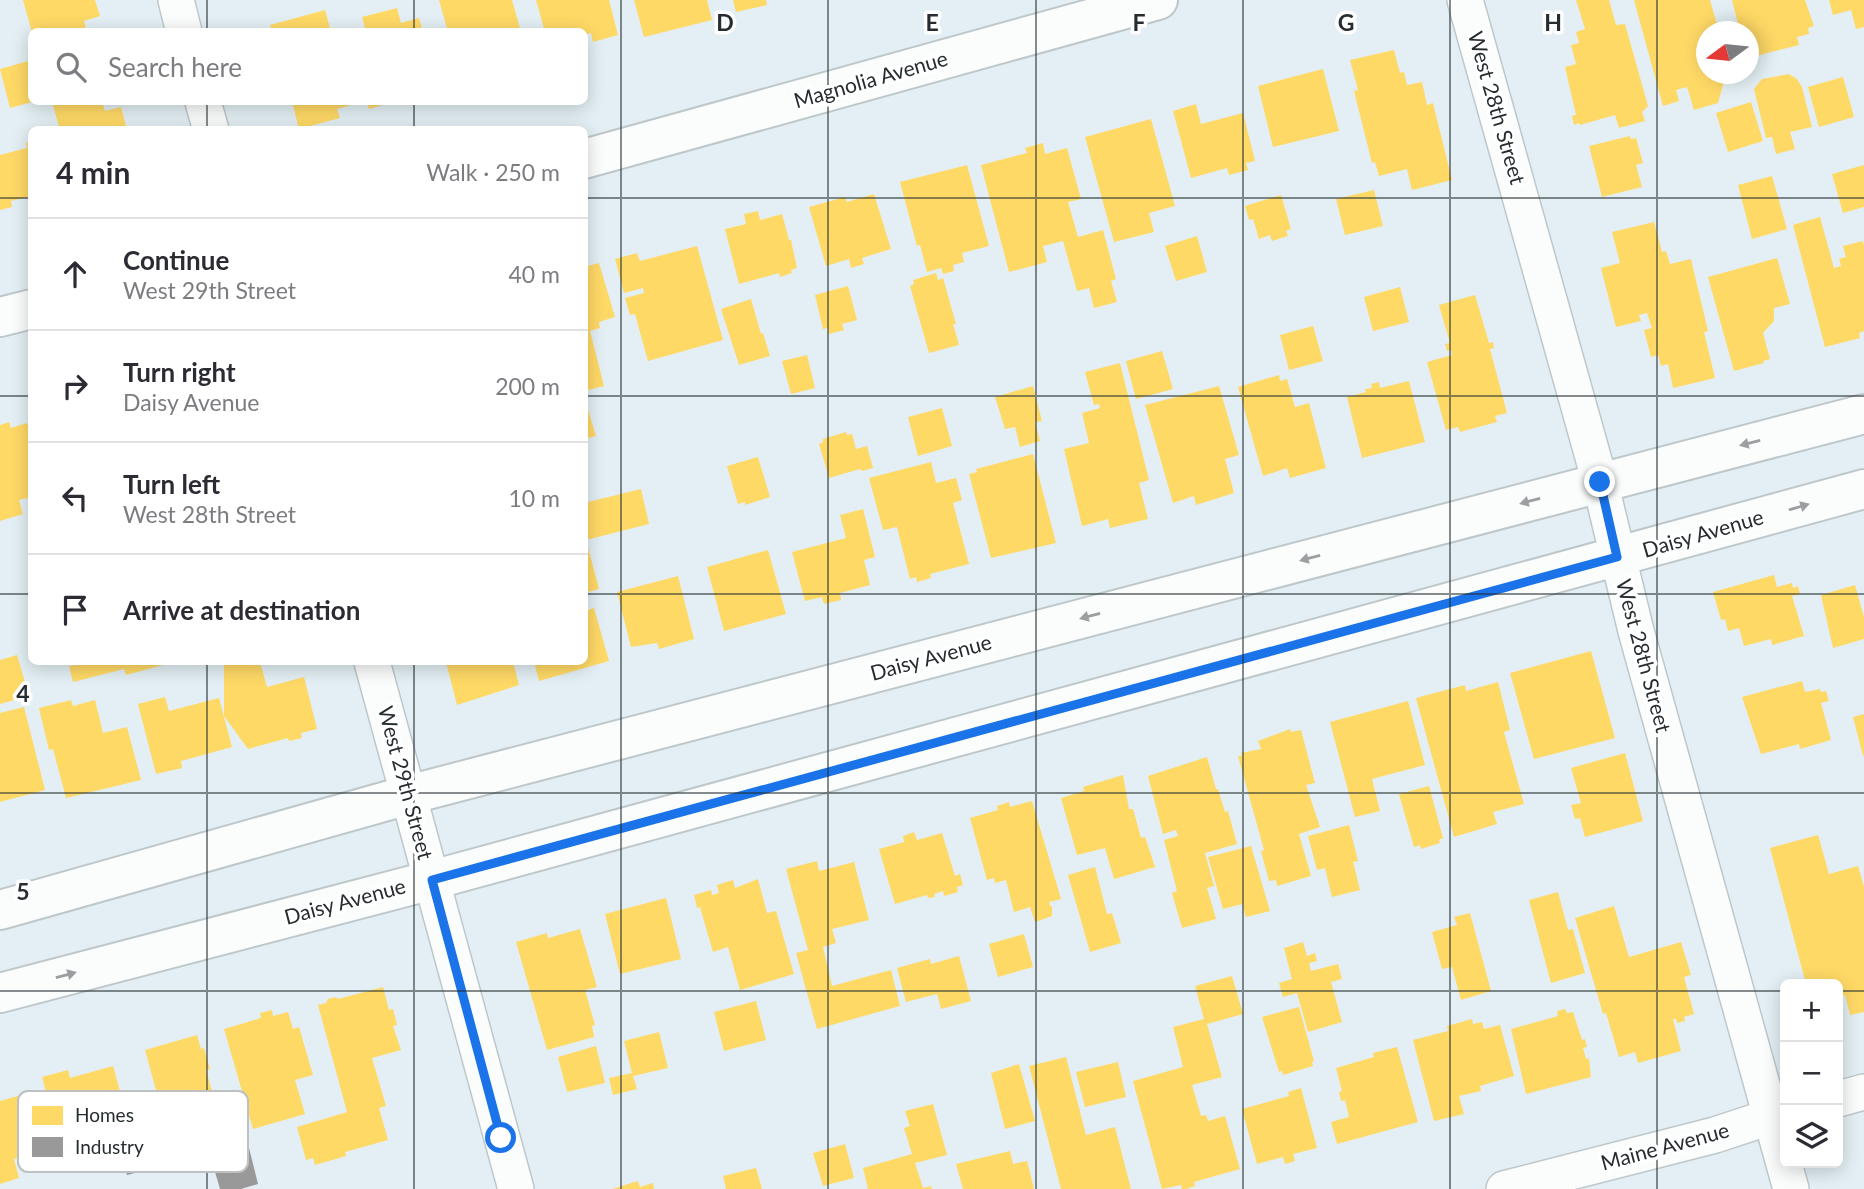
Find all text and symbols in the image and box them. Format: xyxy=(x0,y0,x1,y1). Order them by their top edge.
text: D xyxy=(716,8,734,36)
text: E xyxy=(925,8,939,36)
text: F xyxy=(1132,8,1146,36)
text: G xyxy=(1338,8,1354,36)
text: H xyxy=(1544,8,1562,36)
north arrow xyxy=(1696,21,1759,84)
search box xyxy=(28,28,588,105)
street label: West 28th Street xyxy=(1464,28,1531,187)
street label: Magnolia Avenue xyxy=(791,45,950,112)
icon: search xyxy=(52,48,90,86)
text: Search here xyxy=(108,51,242,83)
text: 4 min xyxy=(56,154,130,190)
text: Walk · 250 m xyxy=(426,158,560,186)
text: Continue xyxy=(123,244,229,276)
icon: ahead xyxy=(56,255,94,293)
text: 40 m xyxy=(509,260,560,288)
text: West 29th Street xyxy=(123,276,296,304)
text: Turn right xyxy=(123,356,236,388)
icon: right xyxy=(56,367,94,405)
text: 200 m xyxy=(495,372,560,400)
text: Daisy Avenue xyxy=(123,388,259,416)
one-way arrow xyxy=(1739,438,1761,449)
route end xyxy=(1584,466,1615,497)
text: Turn left xyxy=(123,468,220,500)
icon: left xyxy=(56,479,94,517)
text: 10 m xyxy=(509,484,560,512)
one-way arrow xyxy=(1519,496,1540,506)
text: West 28th Street xyxy=(123,500,296,528)
one-way arrow xyxy=(1789,501,1810,511)
street label: Daisy Avenue xyxy=(1639,503,1766,562)
one-way arrow xyxy=(1299,553,1321,564)
street label: West 28th Street xyxy=(1612,576,1677,736)
icon: arrive xyxy=(56,591,94,629)
text: Arrive at destination xyxy=(123,594,360,626)
one-way arrow xyxy=(1079,611,1101,622)
street label: Daisy Avenue xyxy=(867,628,994,685)
text: 4 xyxy=(16,679,30,707)
street label: West 29th Street xyxy=(374,703,439,863)
street label: Daisy Avenue xyxy=(281,872,408,929)
text: 5 xyxy=(16,877,30,905)
one-way arrow xyxy=(55,969,77,980)
map controls xyxy=(1780,979,1843,1168)
button: + xyxy=(1780,979,1843,1042)
button: − xyxy=(1780,1042,1843,1105)
legend xyxy=(18,1091,248,1172)
text: Homes xyxy=(75,1103,134,1126)
button: layers xyxy=(1780,1105,1843,1168)
street label: Maine Avenue xyxy=(1598,1116,1731,1175)
route start xyxy=(485,1122,516,1153)
text: Industry xyxy=(75,1135,144,1158)

